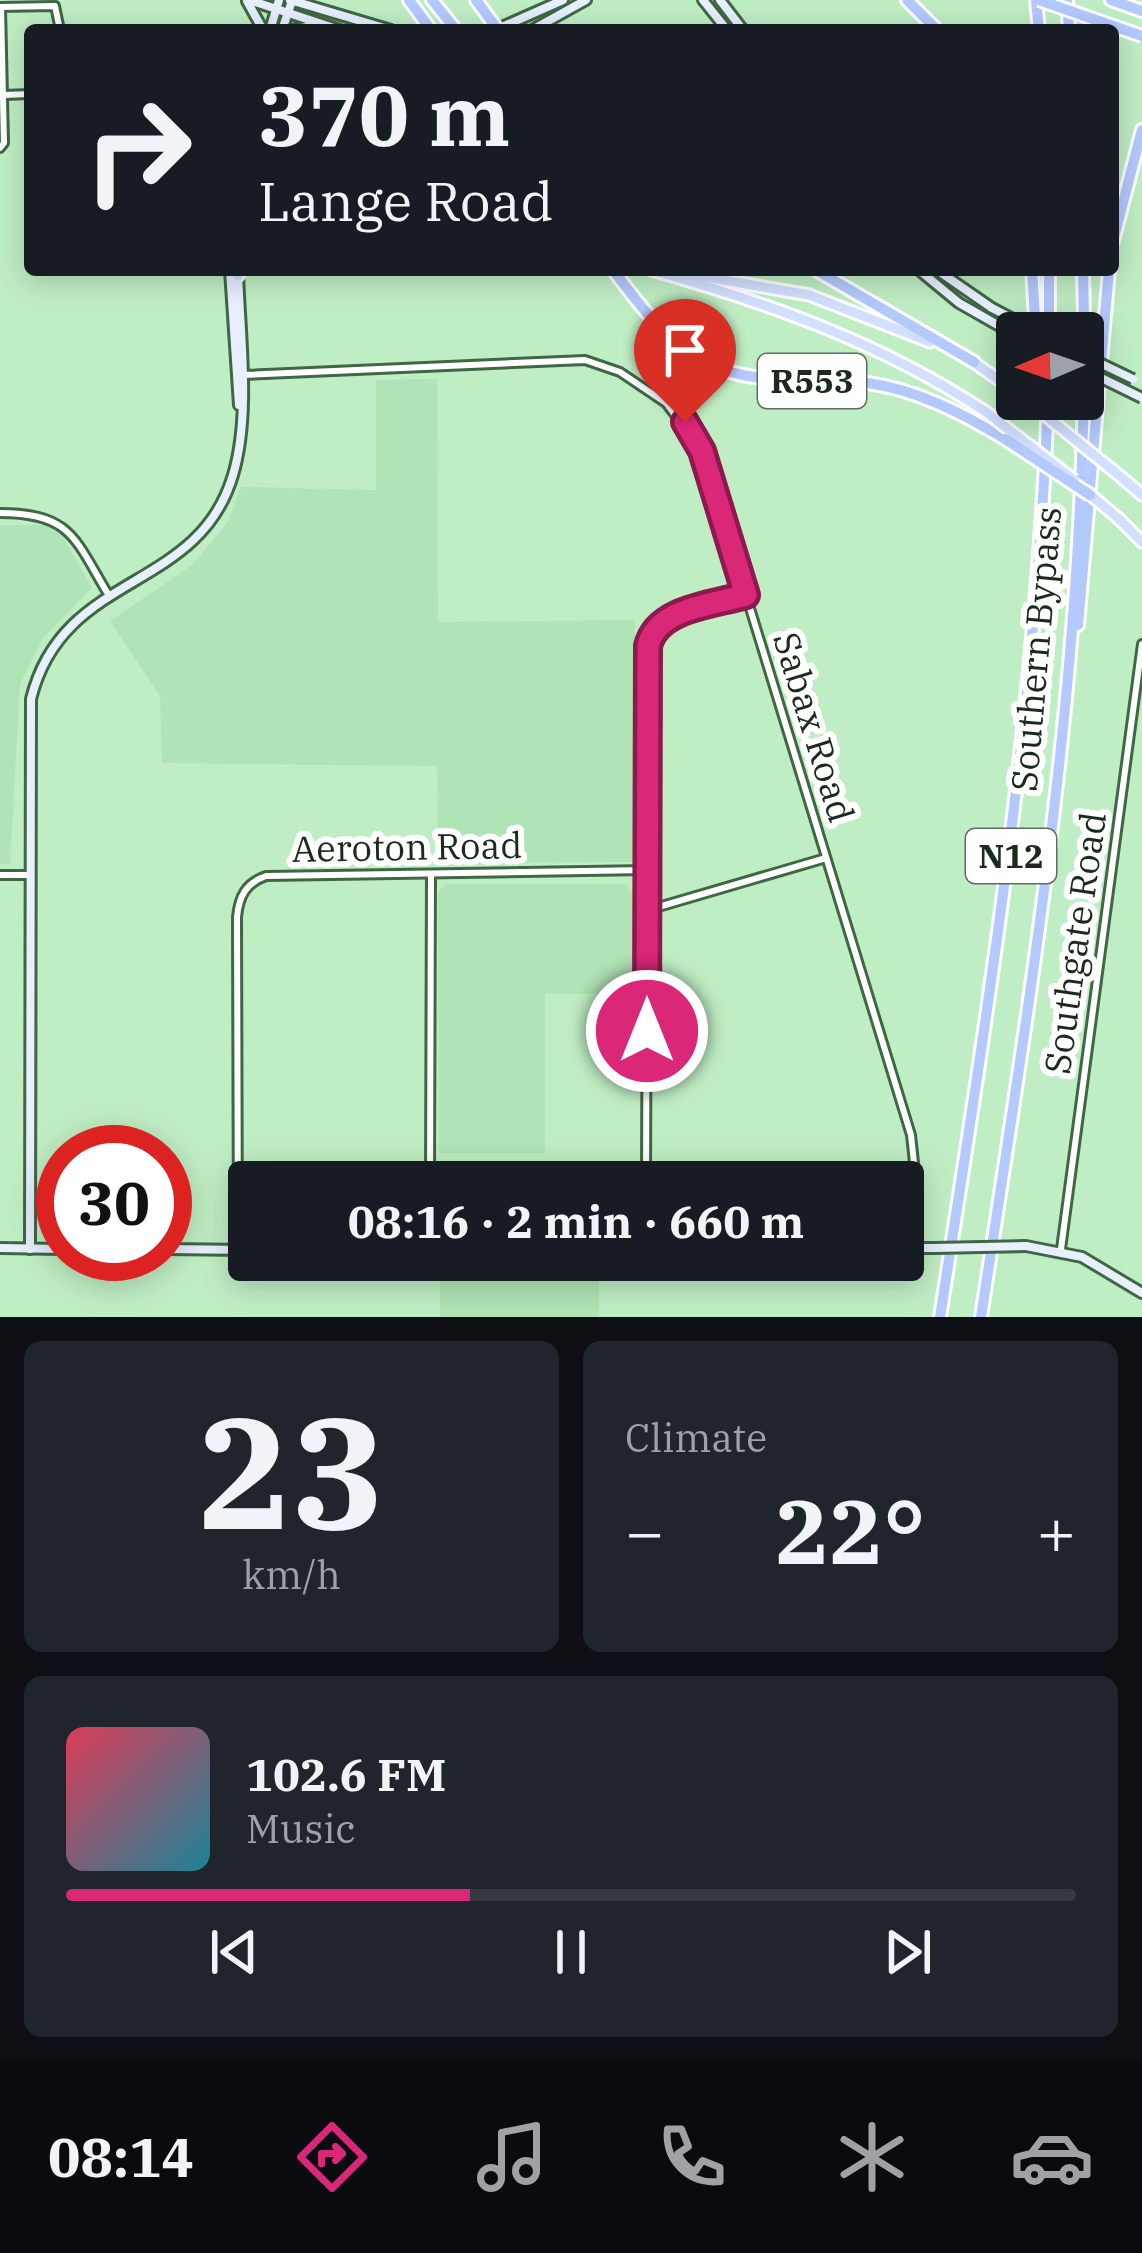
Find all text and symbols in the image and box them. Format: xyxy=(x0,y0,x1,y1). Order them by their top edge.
text: 370 m xyxy=(258,60,510,169)
icon: right xyxy=(60,72,216,228)
text: Lange Road xyxy=(258,166,553,236)
pin xyxy=(634,299,736,422)
north arrow xyxy=(996,312,1104,420)
map controls xyxy=(996,312,1104,420)
icon: arrive xyxy=(652,317,718,383)
road number: R553 xyxy=(758,354,866,408)
street label: Southern Bypass xyxy=(1000,505,1071,793)
street label: Sabax Road xyxy=(763,626,866,828)
street label: Southgate Road xyxy=(1033,809,1116,1077)
street label: Aeroton Road xyxy=(291,821,523,872)
road number: N12 xyxy=(966,829,1056,883)
position arrow xyxy=(584,968,710,1094)
speed limit sign: 30 xyxy=(36,1125,192,1281)
text: 08:16 · 2 min · 660 m xyxy=(348,1192,804,1250)
text: 23 xyxy=(198,1369,385,1572)
text: Climate xyxy=(625,1412,767,1463)
text: 22° xyxy=(775,1472,926,1589)
text: − xyxy=(625,1488,665,1574)
text: + xyxy=(1036,1488,1076,1574)
text: km/h xyxy=(242,1549,341,1600)
text: 102.6 FM xyxy=(246,1745,446,1803)
text: Music xyxy=(246,1803,356,1854)
icon: previous xyxy=(201,1919,267,1985)
icon: pause xyxy=(538,1919,604,1985)
icon: next xyxy=(875,1919,941,1985)
icon: directions xyxy=(290,2115,374,2199)
icon: music xyxy=(470,2115,554,2199)
icon: phone xyxy=(650,2115,734,2199)
icon: climate xyxy=(830,2115,914,2199)
icon: car xyxy=(1010,2115,1094,2199)
text: 08:14 xyxy=(48,2122,194,2192)

